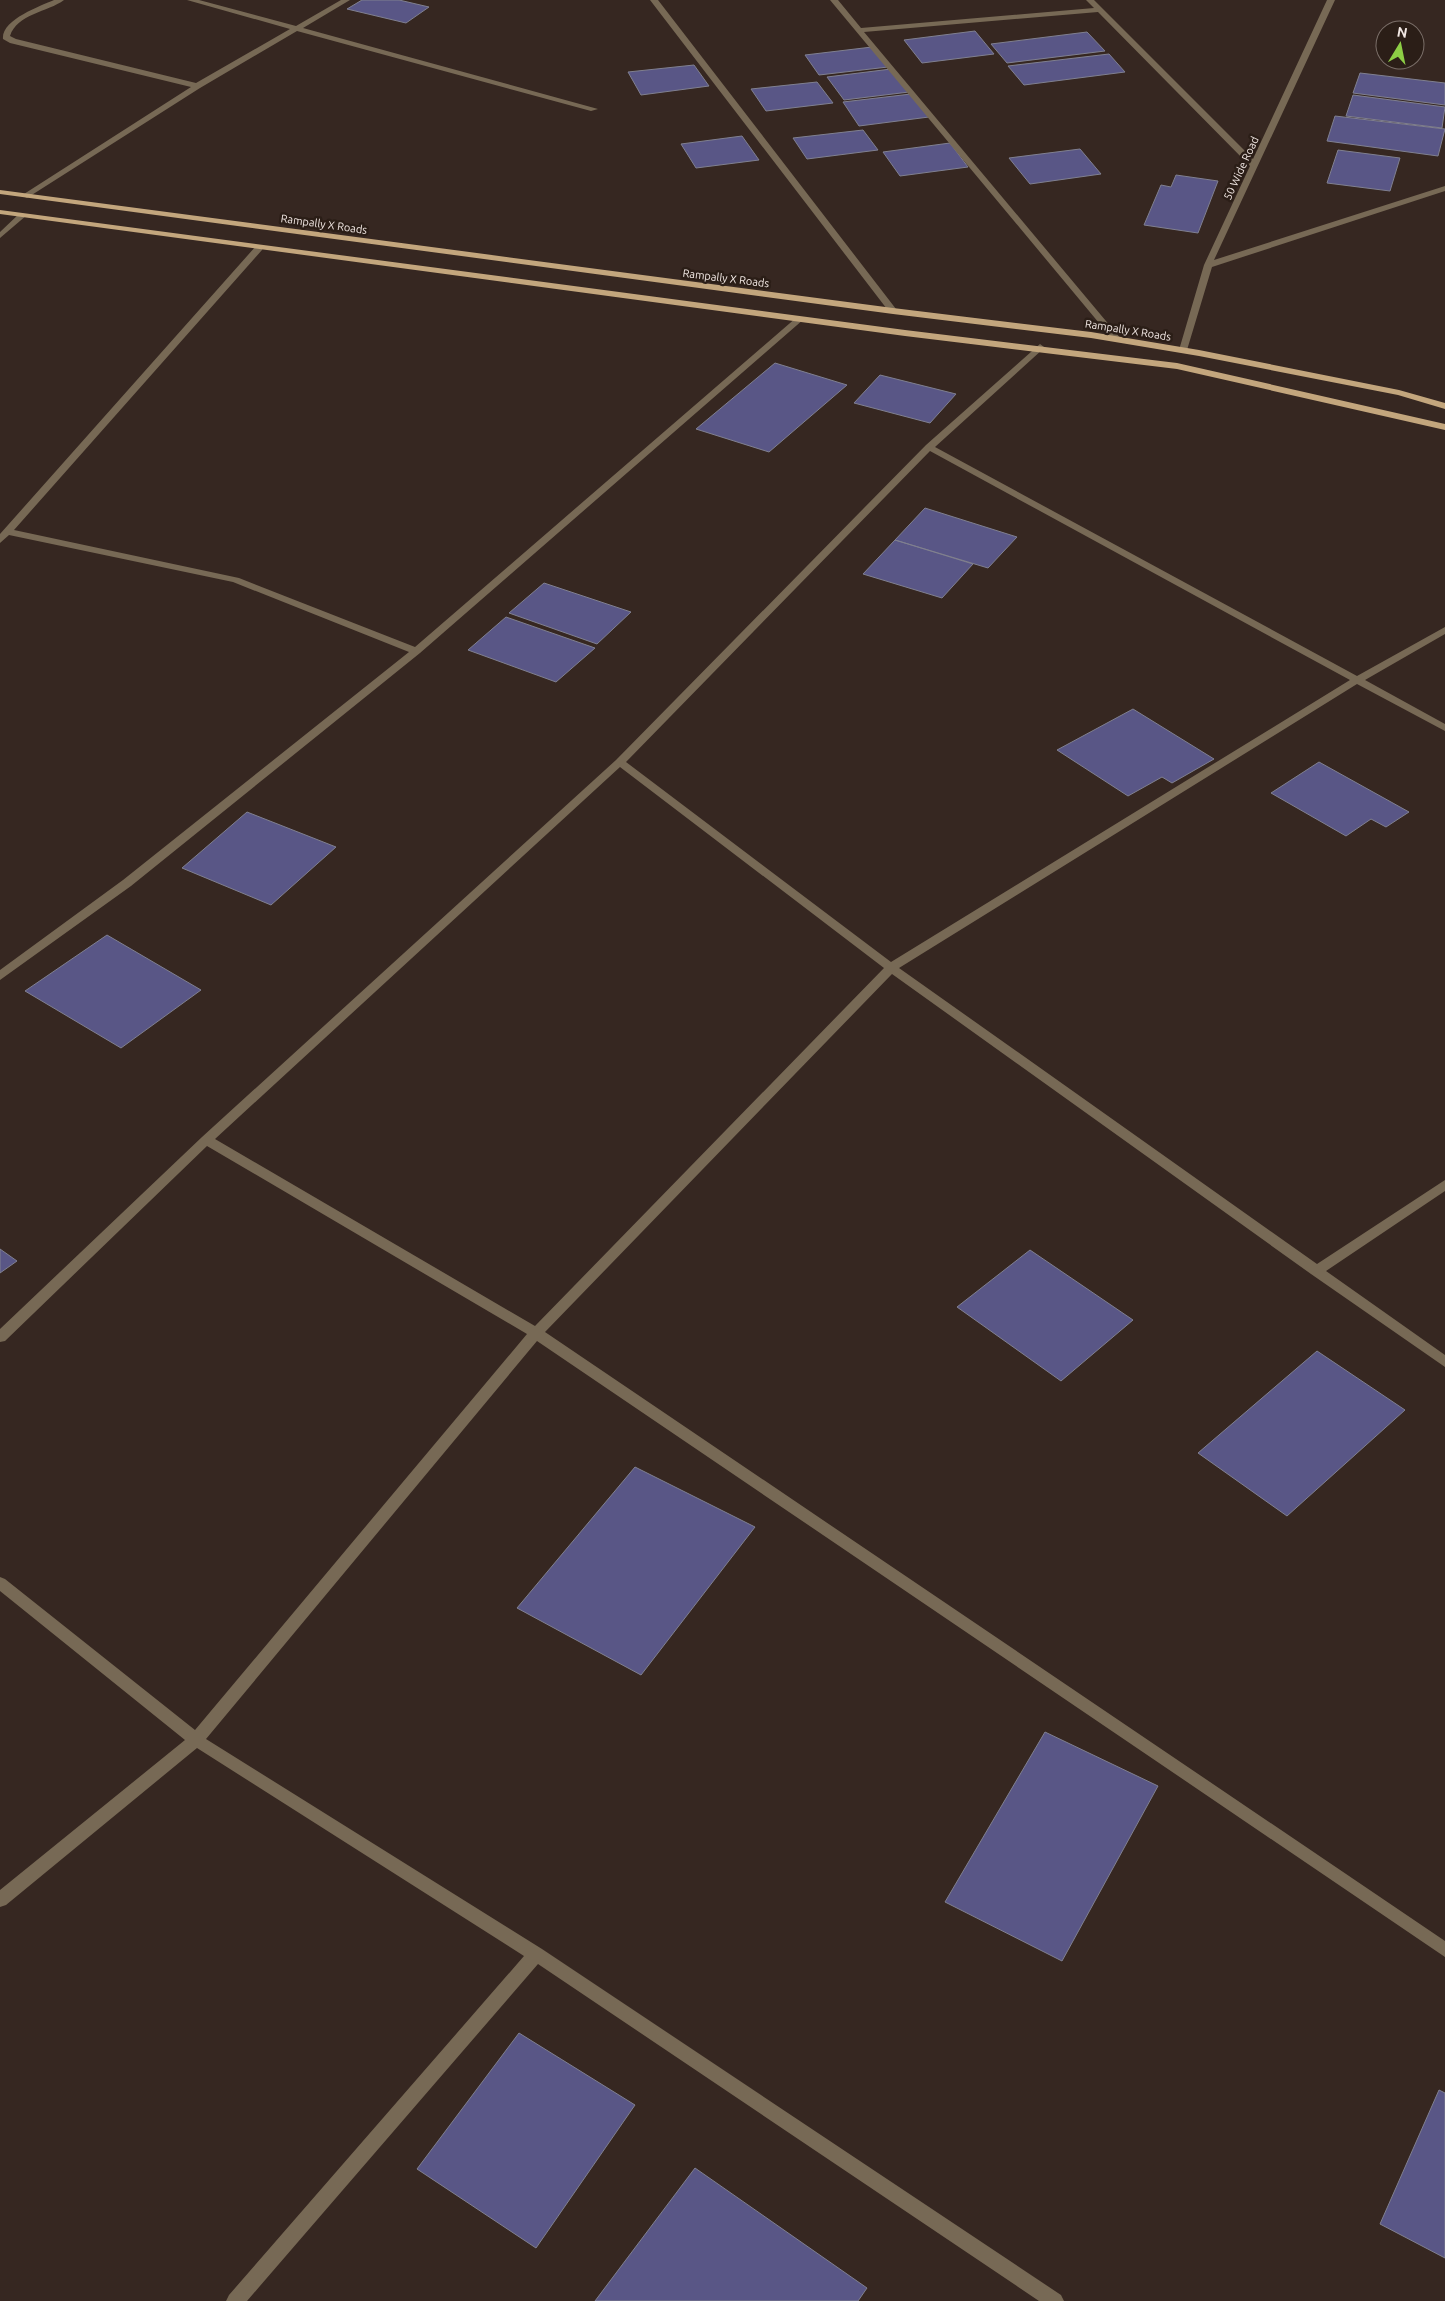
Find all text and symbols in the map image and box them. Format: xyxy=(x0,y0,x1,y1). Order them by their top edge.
north arrow xyxy=(1375,20,1425,70)
text: N xyxy=(1396,23,1409,41)
street label: 50 Wide Road xyxy=(1221,134,1261,202)
street label: Rampally X Roads xyxy=(280,212,368,236)
street label: Rampally X Roads xyxy=(682,267,770,289)
street label: Rampally X Roads xyxy=(1084,317,1172,343)

